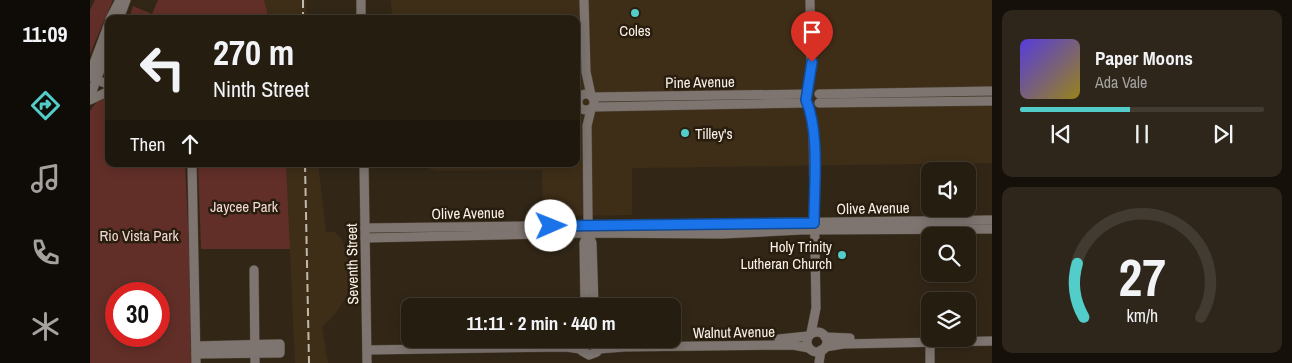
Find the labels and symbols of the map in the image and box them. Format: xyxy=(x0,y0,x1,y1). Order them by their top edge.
marker: Coles xyxy=(629,7,641,19)
pin xyxy=(791,11,833,62)
place label: Coles xyxy=(619,20,651,41)
street label: Pine Avenue xyxy=(665,71,735,93)
place label: Tilley's xyxy=(695,123,733,144)
marker: Tilley's xyxy=(679,127,691,139)
park label: Jaycee Park xyxy=(210,196,279,217)
street label: Olive Avenue xyxy=(836,197,910,219)
position arrow xyxy=(524,199,576,251)
street label: Olive Avenue xyxy=(431,202,505,224)
street label: Seventh Street xyxy=(341,223,363,305)
park label: Rio Vista Park xyxy=(99,225,179,246)
place label: Holy Trinity Lutheran Church xyxy=(740,236,833,274)
marker: Holy Trinity Lutheran Church xyxy=(836,249,848,261)
speed limit sign: 30 xyxy=(105,282,170,347)
street label: Walnut Avenue xyxy=(693,321,775,343)

